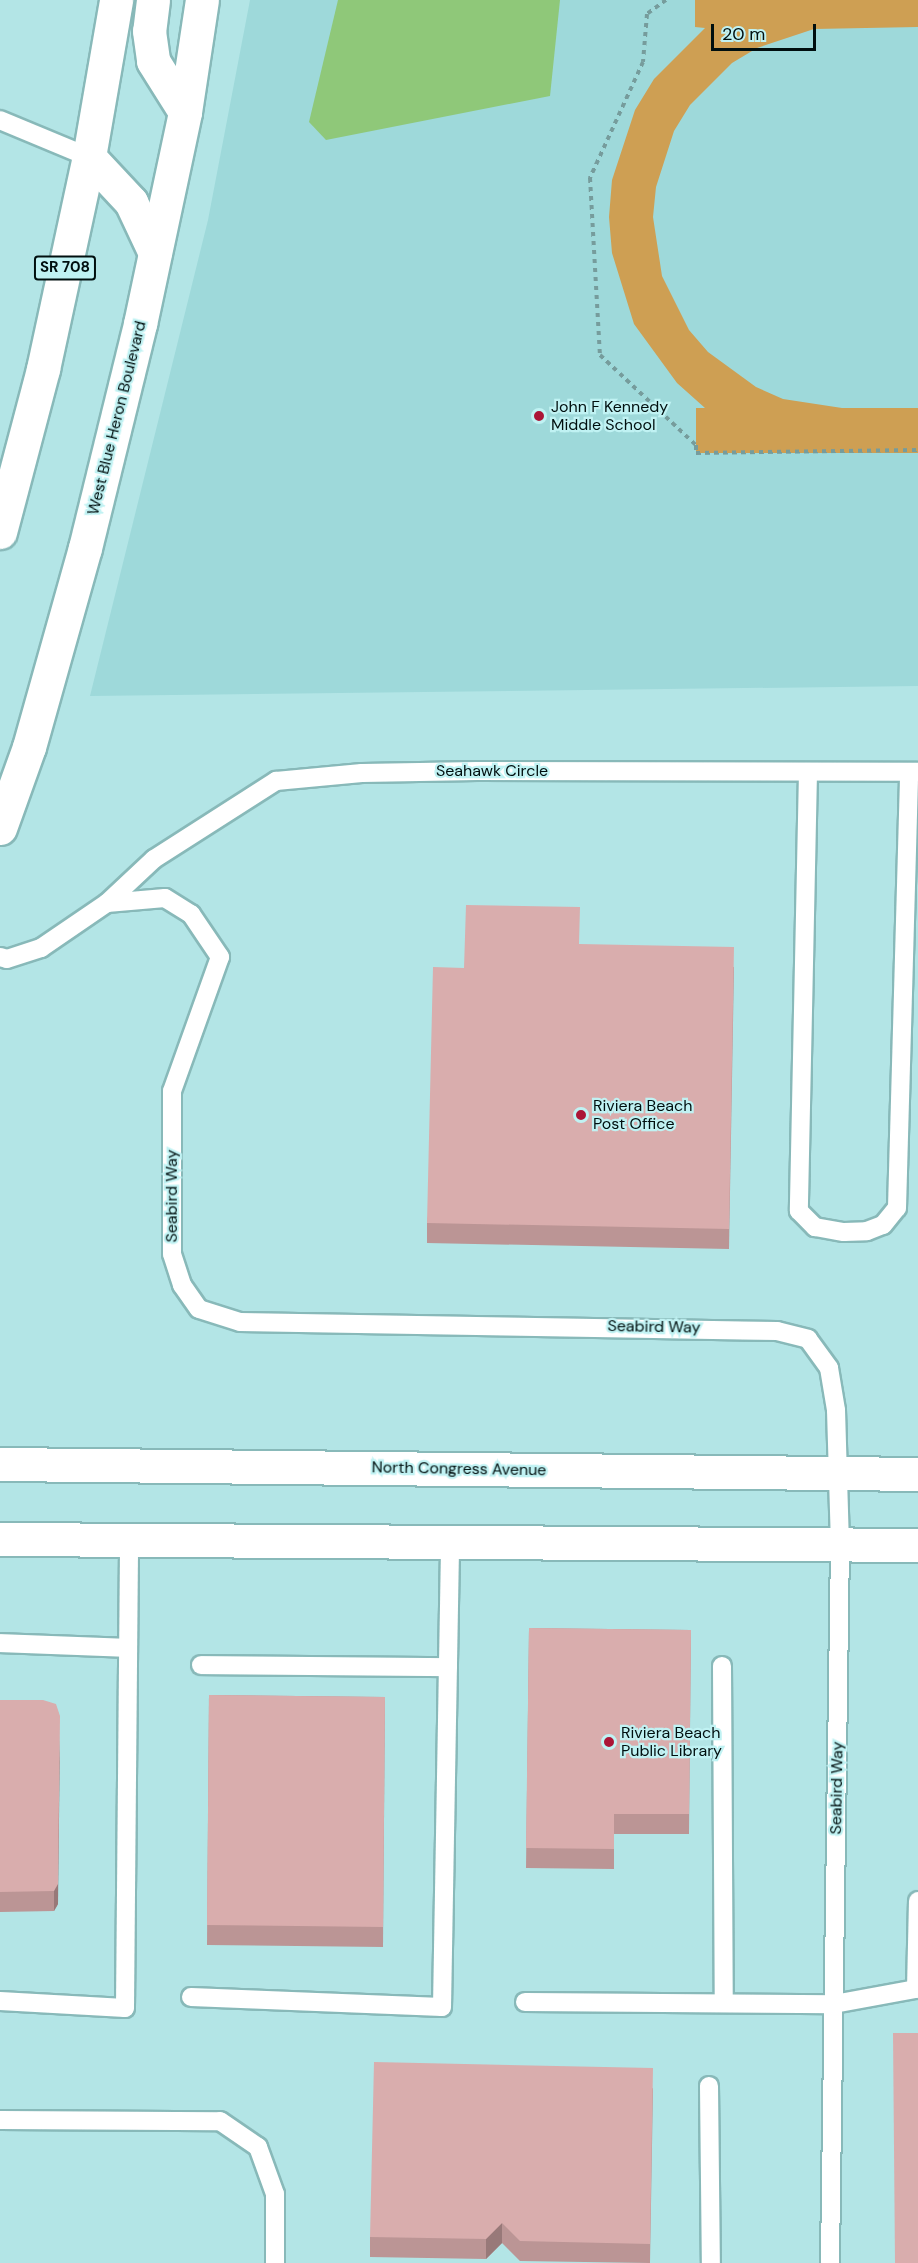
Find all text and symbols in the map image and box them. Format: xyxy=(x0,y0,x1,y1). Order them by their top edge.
scale bar xyxy=(714,12,819,50)
text: 20 m xyxy=(722,22,765,46)
road number: SR 708 xyxy=(34,256,97,280)
street label: West Blue Heron Boulevard xyxy=(84,319,150,517)
place label: John F Kennedy Middle School xyxy=(551,397,668,435)
marker: John F Kennedy Middle School xyxy=(532,409,546,423)
street label: Seahawk Circle xyxy=(436,761,548,781)
place label: Riviera Beach Post Office xyxy=(593,1096,692,1134)
marker: Riviera Beach Post Office xyxy=(574,1108,588,1122)
street label: Seabird Way xyxy=(162,1150,182,1242)
street label: Seabird Way xyxy=(607,1317,701,1337)
street label: North Congress Avenue xyxy=(372,1458,546,1480)
place label: Riviera Beach Public Library xyxy=(621,1723,722,1761)
marker: Riviera Beach Public Library xyxy=(602,1735,616,1749)
street label: Seabird Way xyxy=(827,1741,847,1835)

